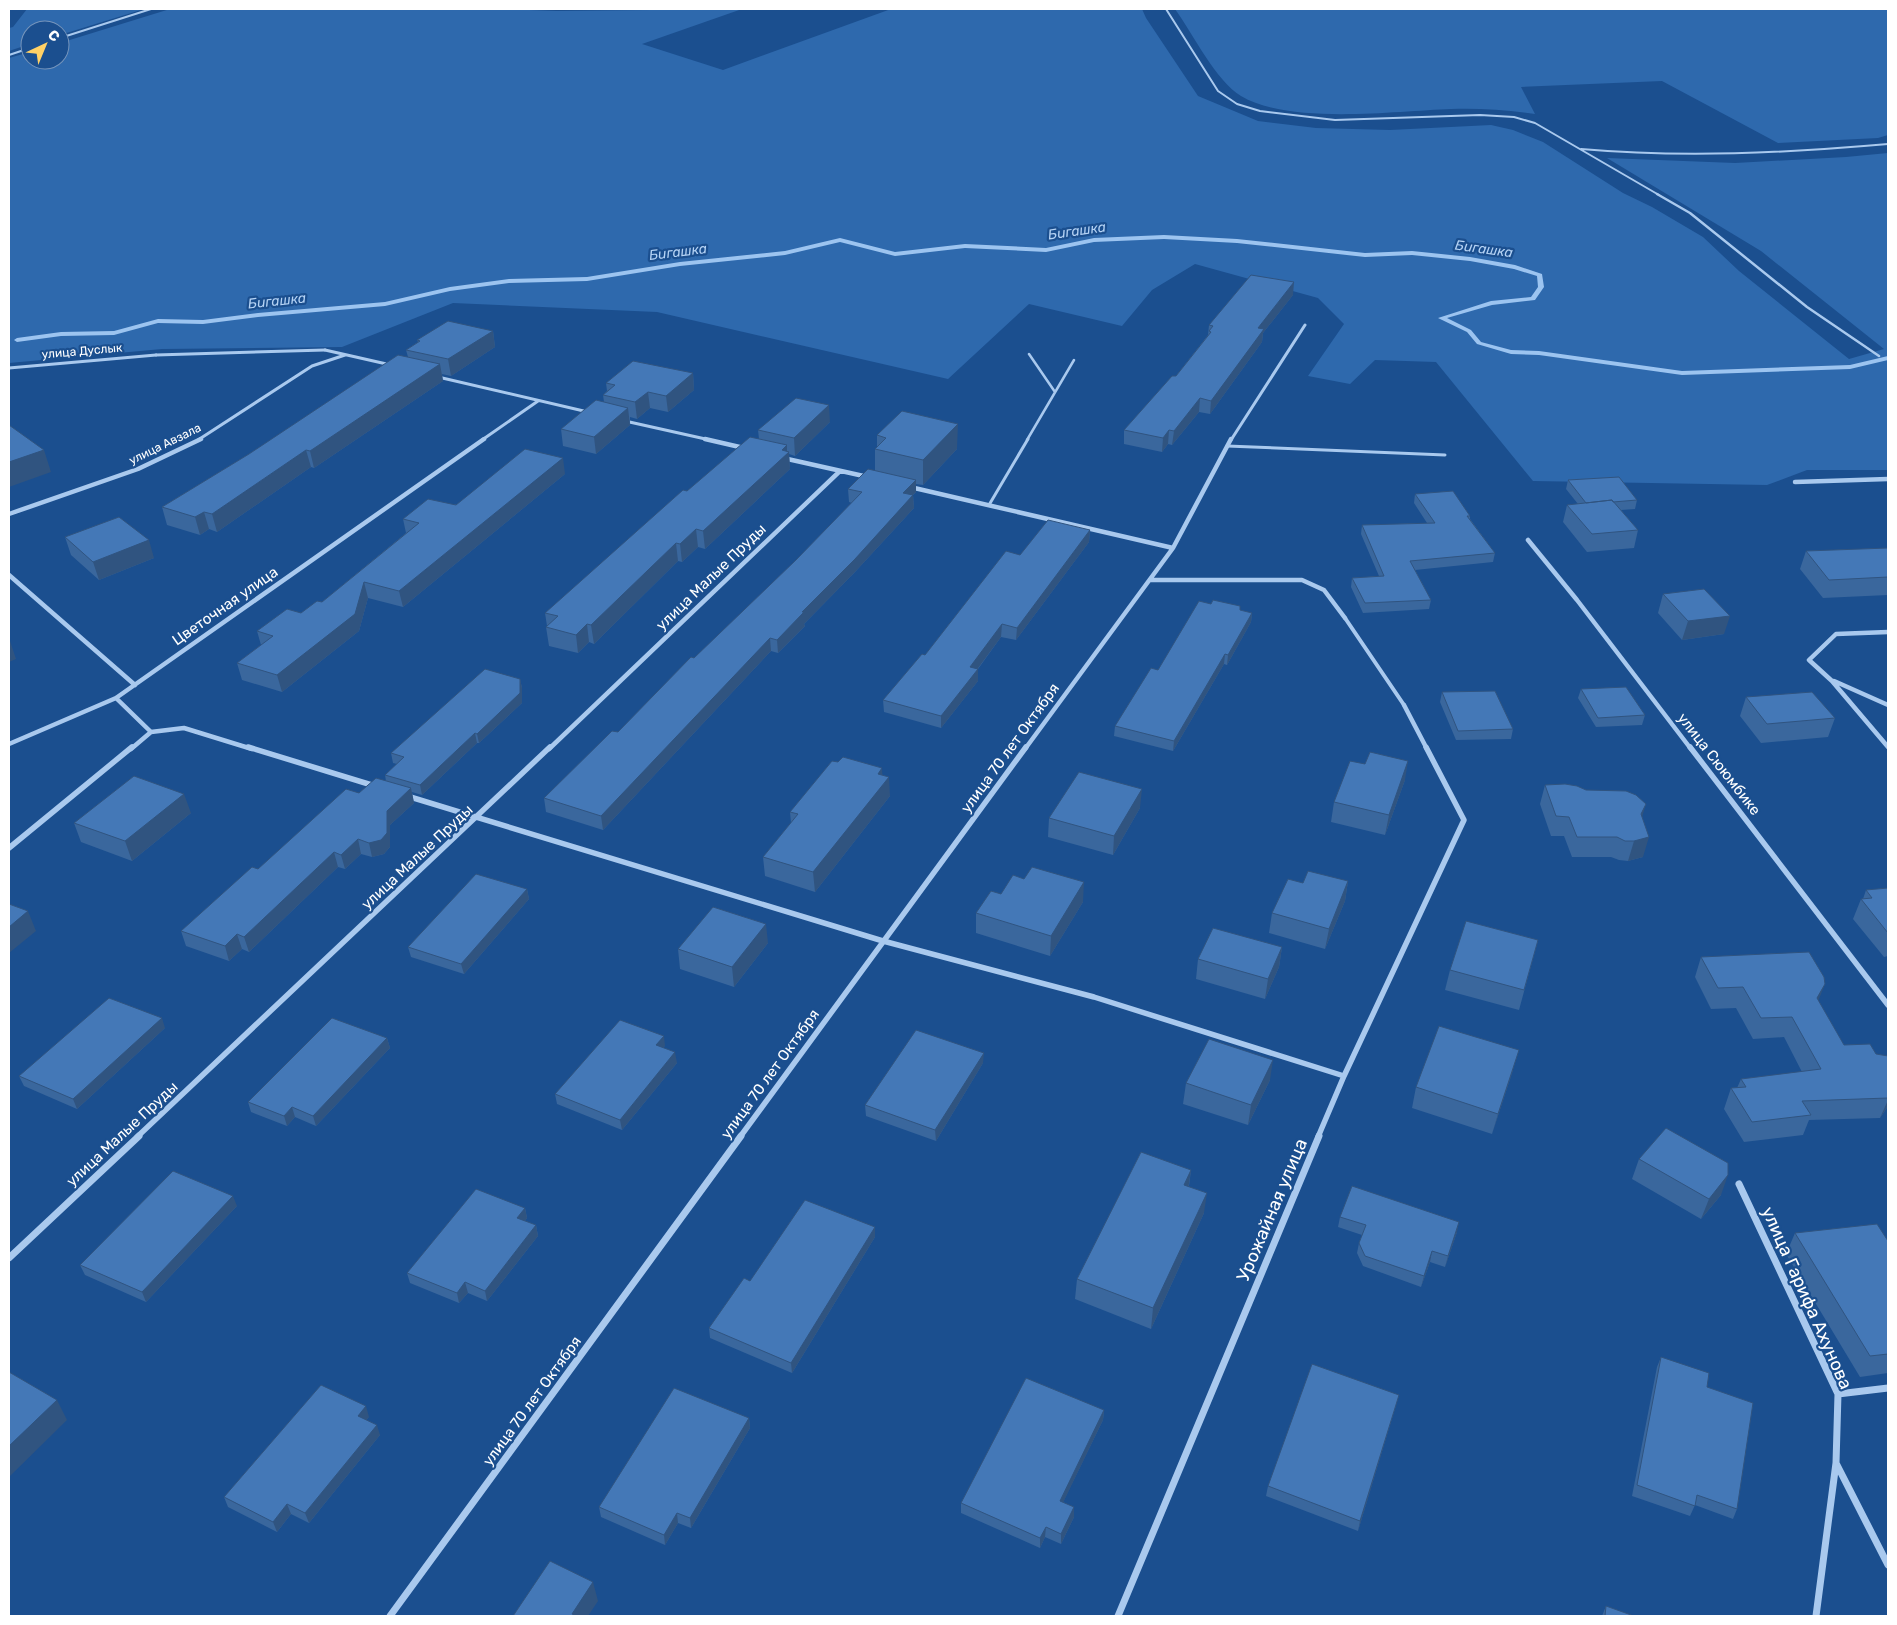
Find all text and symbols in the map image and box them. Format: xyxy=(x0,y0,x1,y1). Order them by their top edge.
north arrow xyxy=(20,20,70,70)
text: С xyxy=(44,26,63,46)
water label: Бигашка xyxy=(1047,219,1107,243)
water label: Бигашка xyxy=(1454,237,1514,261)
water label: Бигашка xyxy=(648,240,708,264)
water label: Бигашка xyxy=(247,290,307,312)
street label: улица Дуслык xyxy=(41,340,123,361)
street label: улица Авзала xyxy=(127,420,203,468)
street label: улица Малые Пруды xyxy=(652,520,770,634)
street label: Цветочная улица xyxy=(169,563,281,649)
street label: улица 70 лет Октября xyxy=(957,680,1063,816)
street label: улица Сююмбике xyxy=(1673,709,1765,819)
street label: улица Малые Пруды xyxy=(358,801,476,913)
street label: улица 70 лет Октября xyxy=(717,1006,823,1142)
street label: улица Малые Пруды xyxy=(63,1078,181,1190)
street label: Урожайная улица xyxy=(1232,1135,1312,1285)
street label: улица Гарифа Ахунова xyxy=(1757,1203,1857,1393)
street label: улица 70 лет Октября xyxy=(479,1333,585,1469)

